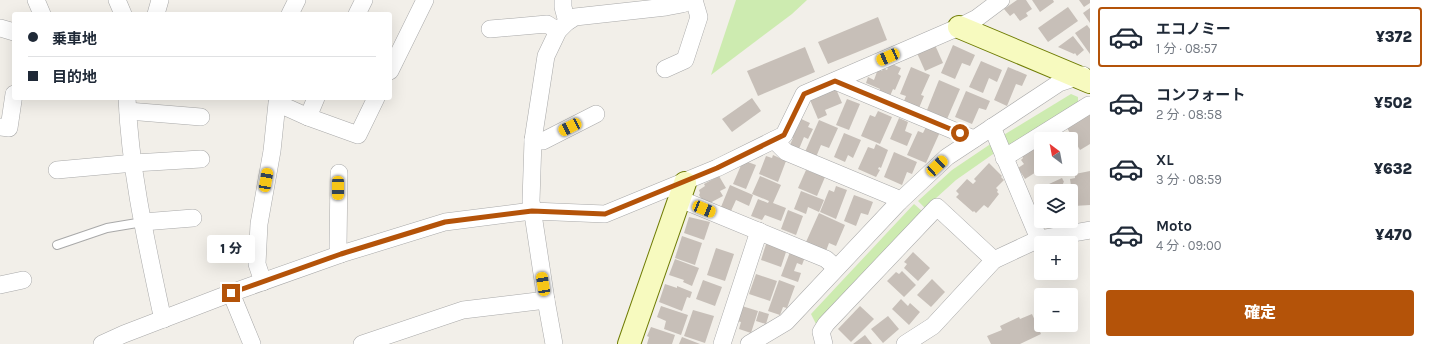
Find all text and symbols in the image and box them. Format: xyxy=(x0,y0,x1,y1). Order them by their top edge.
icon: car xyxy=(1108,19,1144,55)
text: エコノミー xyxy=(1156,20,1231,38)
text: ¥372 xyxy=(1375,28,1412,46)
text: 乗車地 xyxy=(52,30,97,48)
text: 1 分 · 08:57 xyxy=(1156,41,1217,56)
car xyxy=(875,47,901,67)
text: 目的地 xyxy=(52,68,97,86)
icon: car xyxy=(1108,85,1144,121)
text: コンフォート xyxy=(1156,86,1246,104)
text: ¥502 xyxy=(1374,94,1412,112)
text: 2 分 · 08:58 xyxy=(1156,107,1222,122)
car xyxy=(557,116,583,138)
route start xyxy=(951,124,969,142)
north arrow xyxy=(1034,132,1078,176)
map controls xyxy=(1034,132,1078,332)
icon: car xyxy=(1108,151,1144,187)
text: XL xyxy=(1156,151,1174,169)
car xyxy=(924,153,950,179)
text: ¥632 xyxy=(1374,160,1412,178)
car xyxy=(258,167,274,193)
text: 3 分 · 08:59 xyxy=(1156,172,1222,187)
car xyxy=(332,176,344,200)
button: layers xyxy=(1034,184,1078,228)
car xyxy=(691,199,717,219)
icon: car xyxy=(1108,217,1144,253)
text: Moto xyxy=(1156,217,1192,235)
text: ¥470 xyxy=(1375,226,1412,244)
callout: 1 分 xyxy=(207,235,255,263)
button: + xyxy=(1034,236,1078,280)
text: 4 分 · 09:00 xyxy=(1156,238,1222,253)
text: 1 分 xyxy=(220,241,242,256)
car xyxy=(535,271,551,297)
route end xyxy=(222,284,240,302)
button: − xyxy=(1034,288,1078,332)
button: 確定 xyxy=(1106,290,1414,336)

